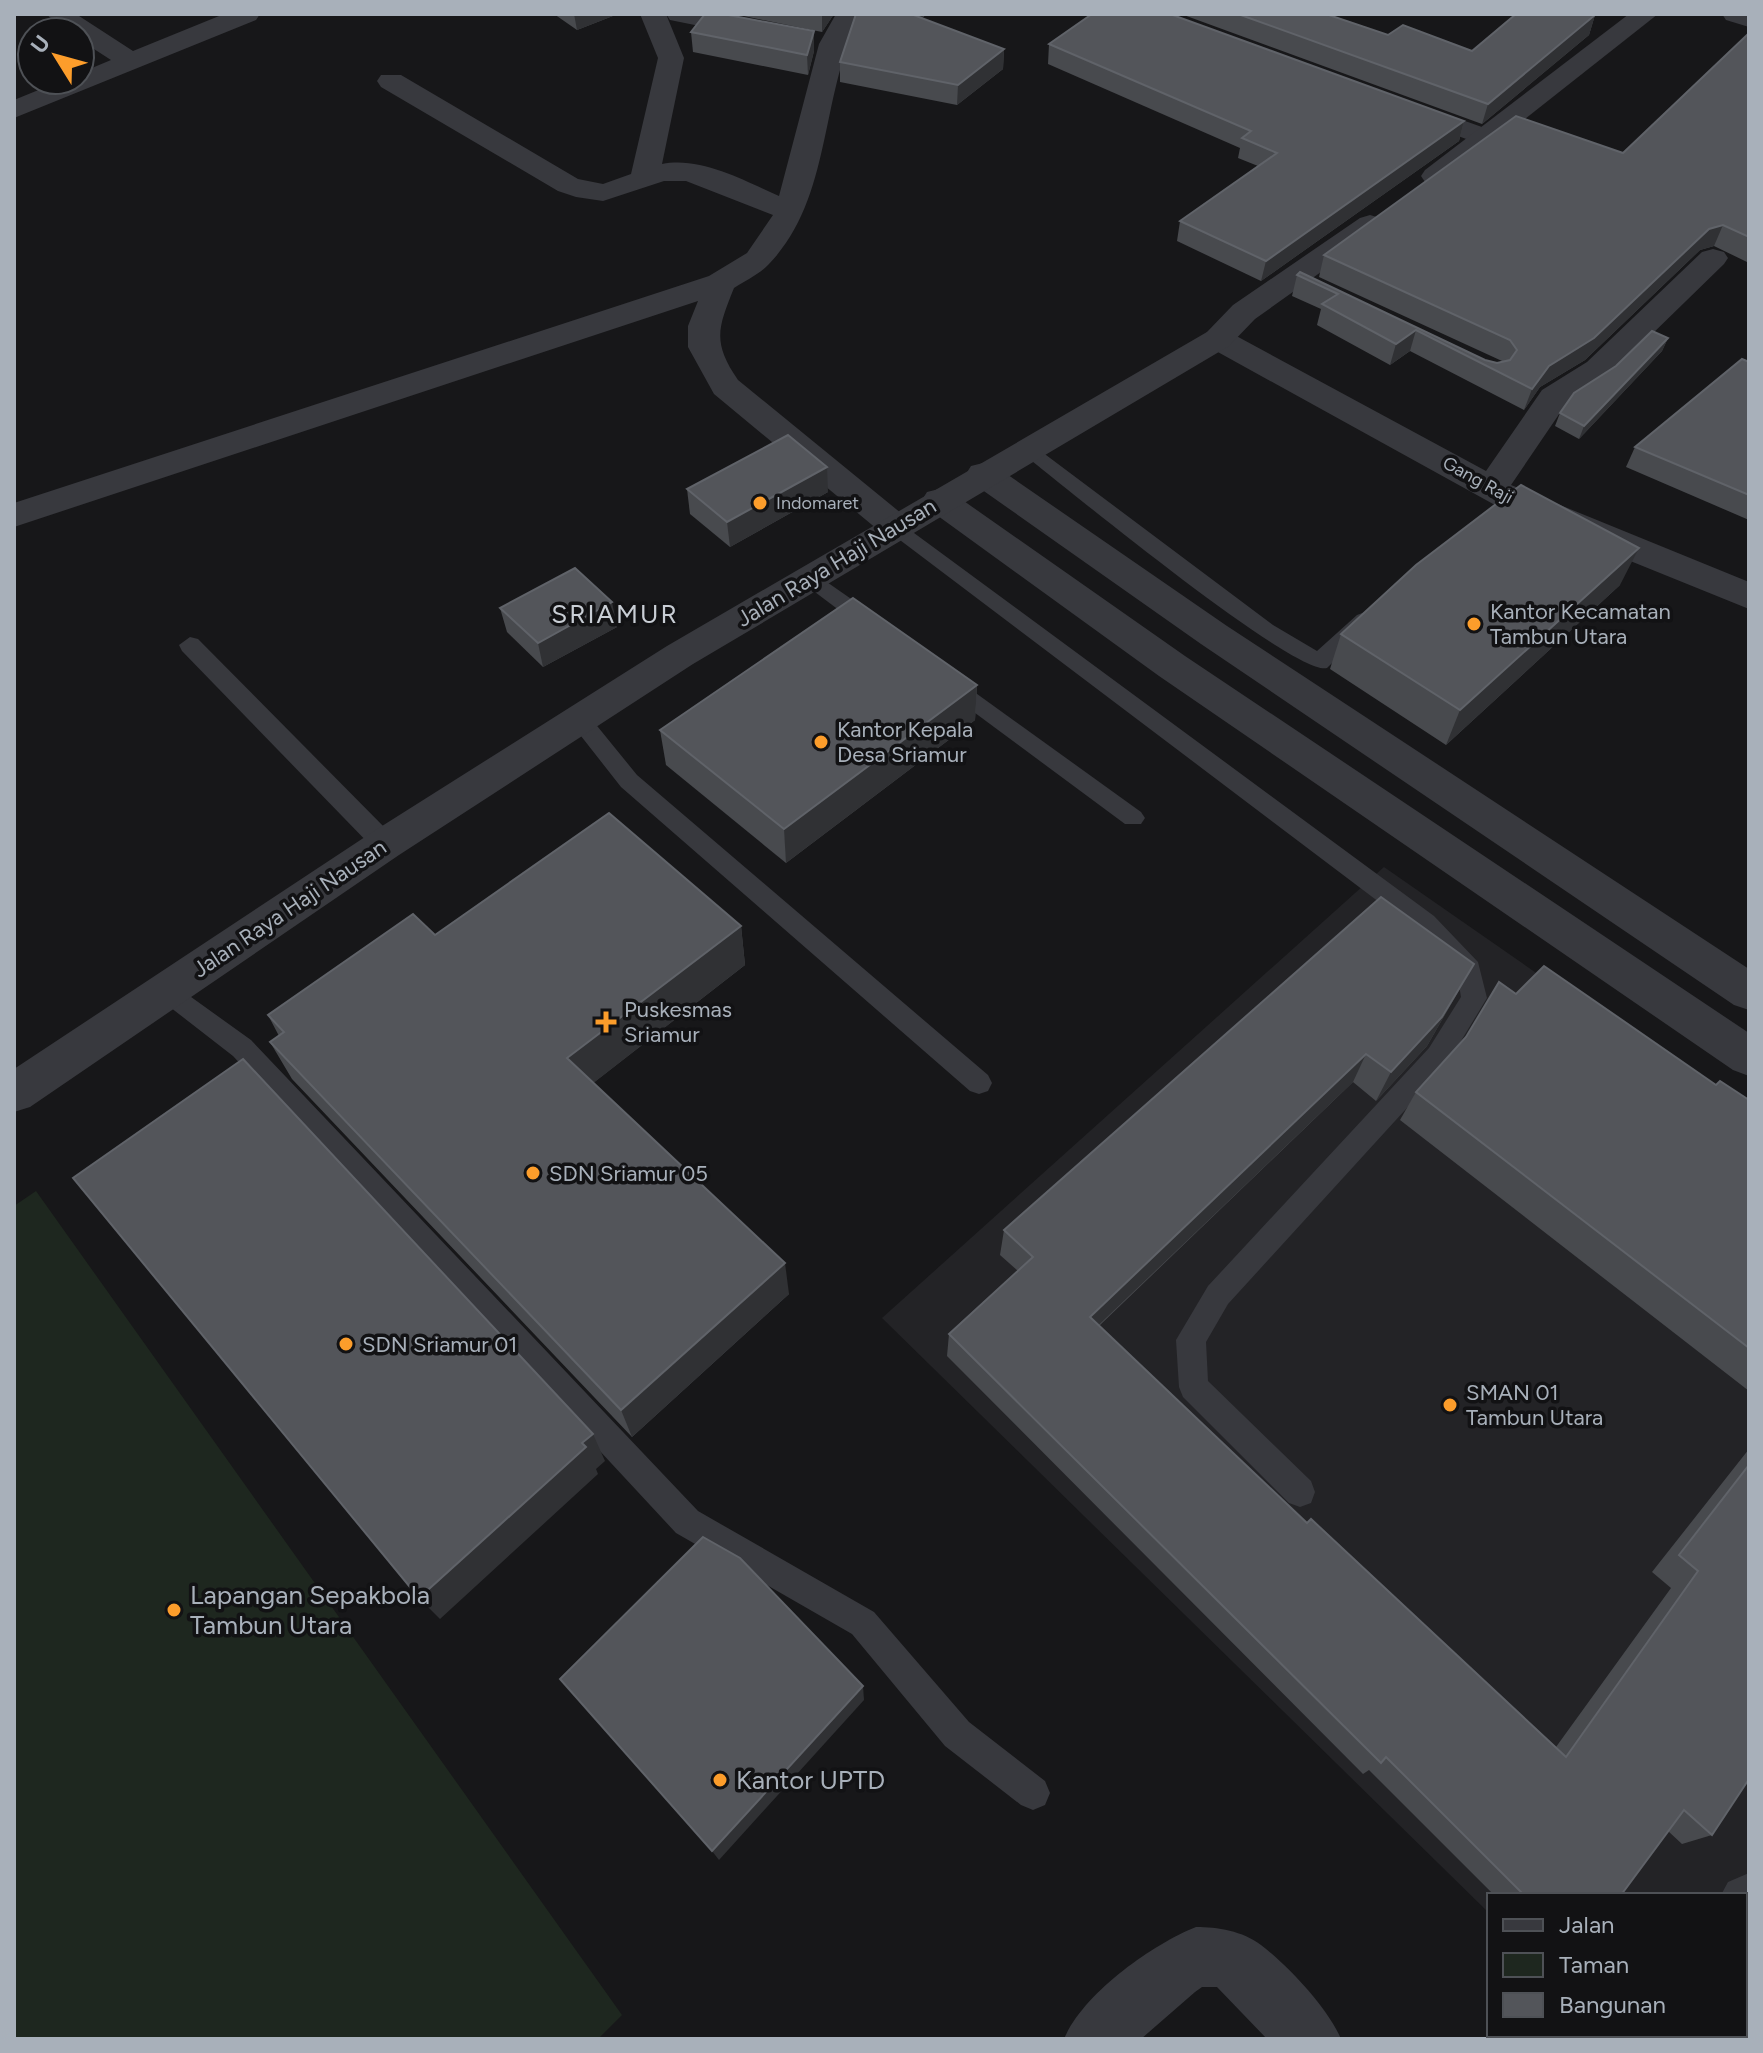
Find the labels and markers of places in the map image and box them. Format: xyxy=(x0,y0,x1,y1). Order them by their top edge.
place label: Indomaret xyxy=(776,492,859,514)
marker: Indomaret xyxy=(751,494,769,512)
place label: Kantor Kecamatan Tambun Utara xyxy=(1490,598,1671,650)
marker: Kantor Kecamatan Tambun Utara xyxy=(1465,615,1483,633)
place label: Kantor Kepala Desa Sriamur xyxy=(837,716,973,768)
marker: Kantor Kepala Desa Sriamur xyxy=(812,733,830,751)
place label: Puskesmas Sriamur xyxy=(624,996,732,1048)
marker: Puskesmas Sriamur xyxy=(595,1011,617,1033)
place label: SDN Sriamur 05 xyxy=(549,1160,708,1187)
marker: SDN Sriamur 05 xyxy=(524,1164,542,1182)
place label: SDN Sriamur 01 xyxy=(362,1331,517,1358)
marker: SDN Sriamur 01 xyxy=(337,1335,355,1353)
place label: SMAN 01 Tambun Utara xyxy=(1466,1379,1603,1431)
marker: SMAN 01 Tambun Utara xyxy=(1441,1396,1459,1414)
place label: Lapangan Sepakbola Tambun Utara xyxy=(190,1579,430,1641)
marker: Lapangan Sepakbola Tambun Utara xyxy=(165,1601,183,1619)
place label: Kantor UPTD xyxy=(736,1764,885,1796)
marker: Kantor UPTD xyxy=(711,1771,729,1789)

